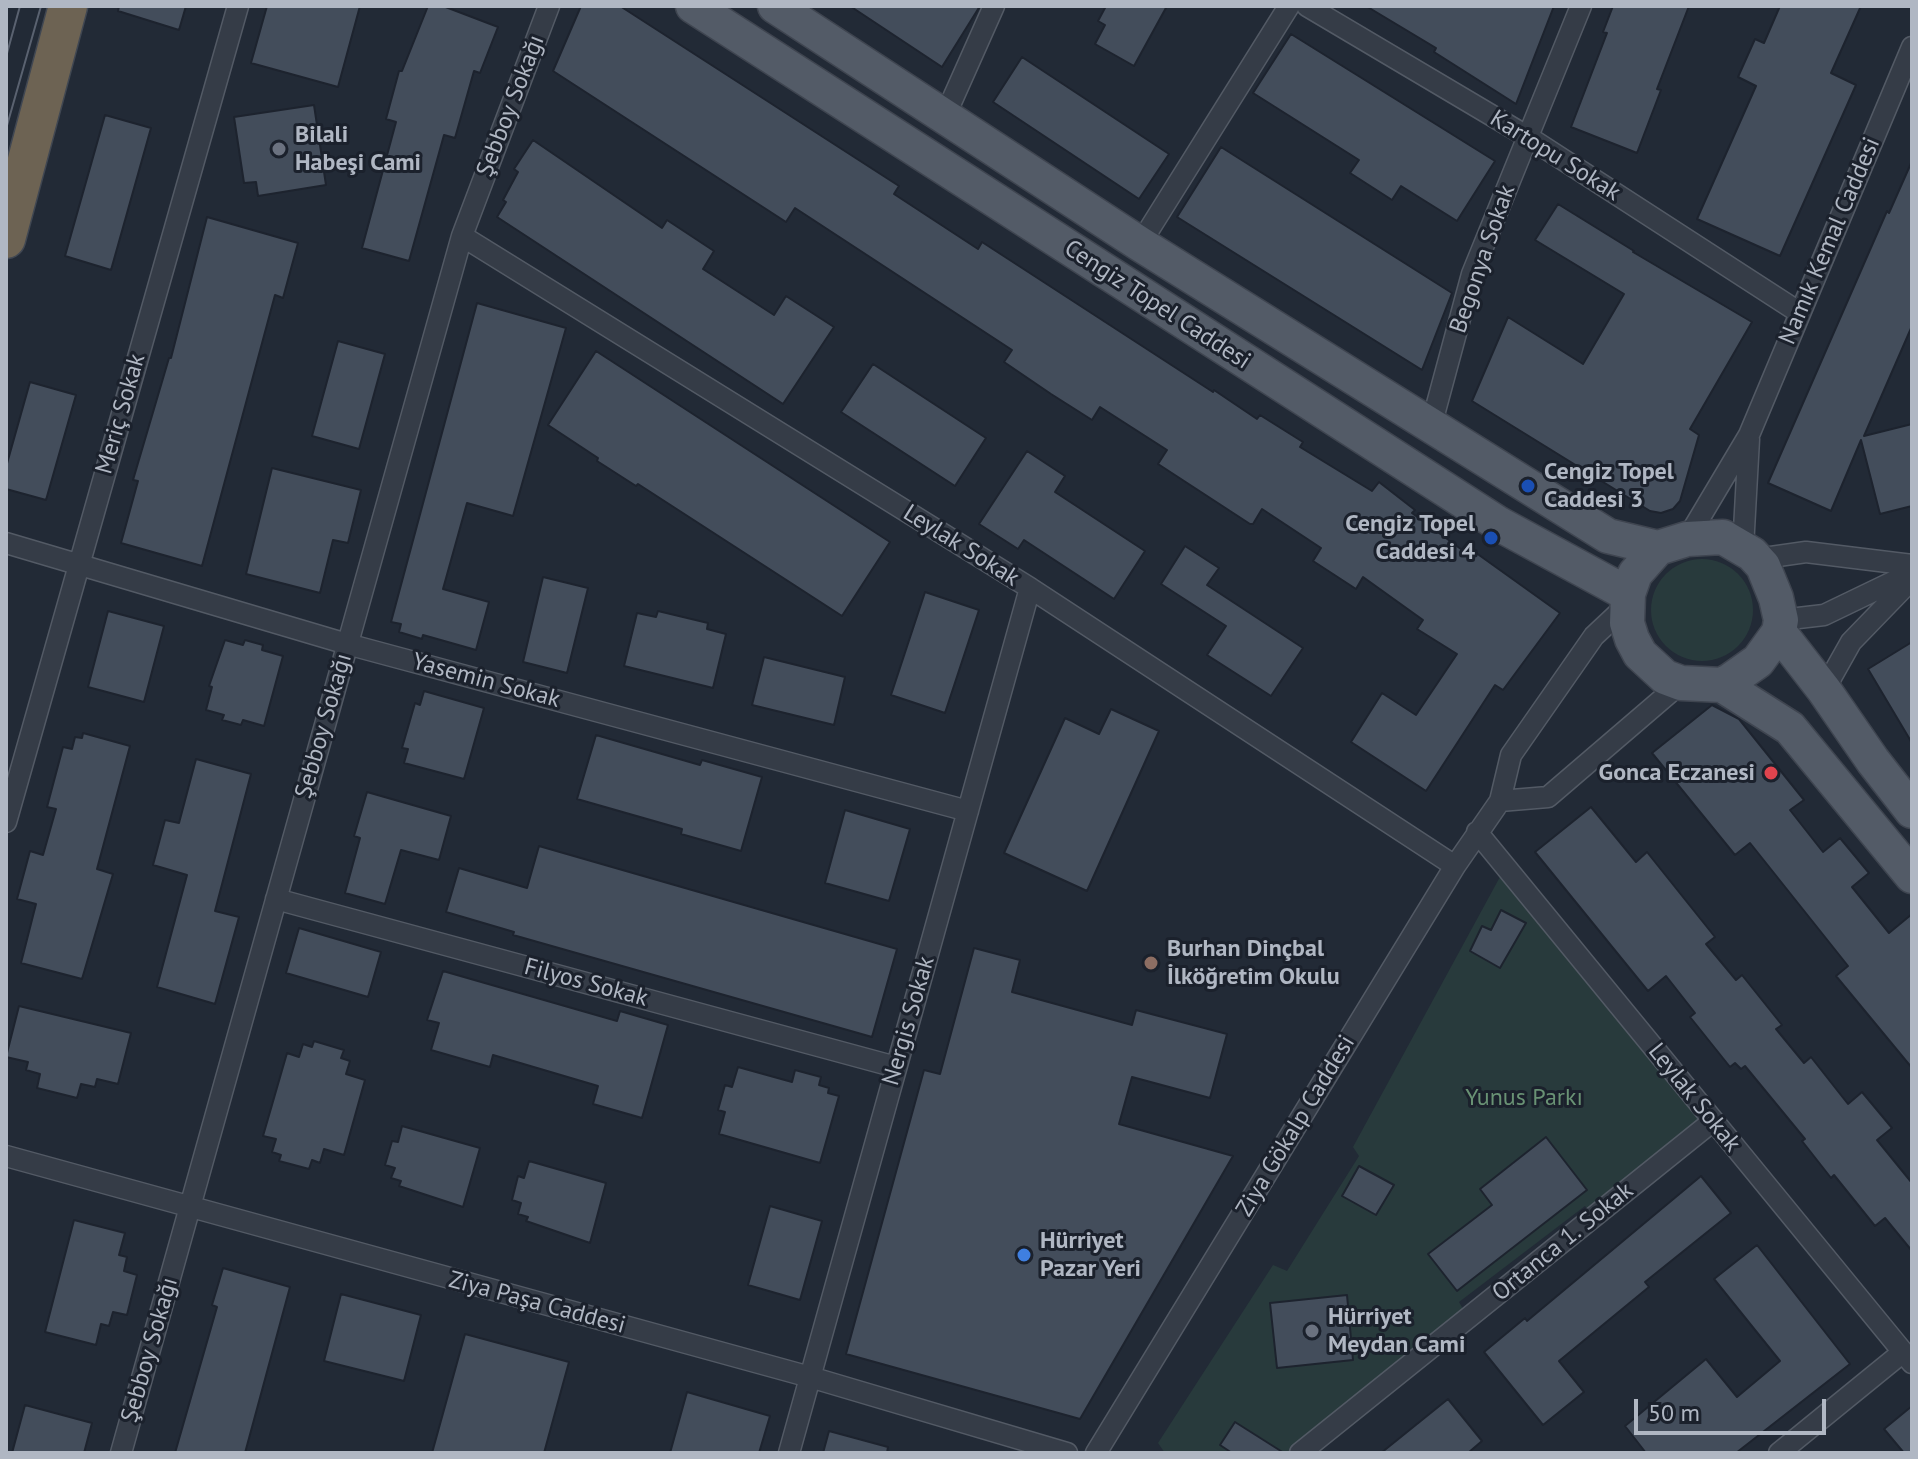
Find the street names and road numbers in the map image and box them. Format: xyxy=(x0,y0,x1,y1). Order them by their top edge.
street label: Şebboy Sokağı xyxy=(471,31,551,181)
street label: Kartopu Sokak xyxy=(1484,104,1626,208)
street label: Namık Kemal Caddesi xyxy=(1773,133,1887,349)
street label: Begonya Sokak xyxy=(1444,181,1522,337)
street label: Cengiz Topel Caddesi xyxy=(1059,234,1255,376)
street label: Meriç Sokak xyxy=(90,351,152,477)
street label: Leylak Sokak xyxy=(898,499,1024,593)
street label: Yasemin Sokak xyxy=(409,647,563,715)
street label: Şebboy Sokağı xyxy=(290,650,358,802)
street label: Filyos Sokak xyxy=(521,953,651,1013)
street label: Nergis Sokak xyxy=(877,953,941,1089)
street label: Ziya Gökalp Caddesi xyxy=(1231,1030,1361,1222)
street label: Leylak Sokak xyxy=(1642,1038,1746,1158)
street label: Ortanca 1. Sokak xyxy=(1487,1176,1639,1308)
street label: Ziya Paşa Caddesi xyxy=(446,1266,628,1340)
street label: Şebboy Sokağı xyxy=(116,1274,184,1426)

